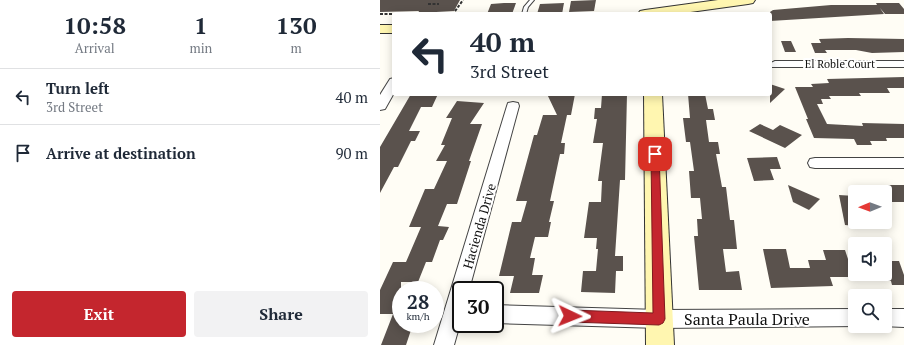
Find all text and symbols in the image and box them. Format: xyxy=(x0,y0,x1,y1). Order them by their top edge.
text: 10:58 xyxy=(63,9,126,41)
text: 1 xyxy=(194,9,208,41)
text: 130 xyxy=(276,9,316,41)
text: 40 m xyxy=(470,23,535,60)
icon: left xyxy=(404,28,456,80)
text: Arrival xyxy=(75,39,115,57)
text: min xyxy=(189,39,212,57)
text: m xyxy=(291,39,302,57)
street label: El Roble Court xyxy=(805,57,875,71)
text: 3rd Street xyxy=(470,59,549,83)
text: Turn left xyxy=(46,78,110,98)
icon: left xyxy=(12,86,34,108)
text: 40 m xyxy=(335,87,368,107)
text: 3rd Street xyxy=(46,98,103,116)
pin xyxy=(638,137,672,171)
icon: arrive xyxy=(12,142,34,164)
text: Arrive at destination xyxy=(46,143,196,163)
text: 90 m xyxy=(335,143,368,163)
icon: arrive xyxy=(644,143,666,165)
street label: Hacienda Drive xyxy=(458,181,500,271)
north arrow xyxy=(848,185,892,229)
map controls xyxy=(848,185,892,333)
button: sound xyxy=(848,237,892,281)
speed limit sign: 30 xyxy=(452,281,504,333)
text: 28 xyxy=(407,288,429,315)
button: search xyxy=(848,289,892,333)
button: Exit xyxy=(12,291,186,337)
button: Share xyxy=(194,291,368,337)
position arrow xyxy=(549,295,591,337)
street label: Santa Paula Drive xyxy=(684,308,810,330)
text: km/h xyxy=(406,310,430,323)

